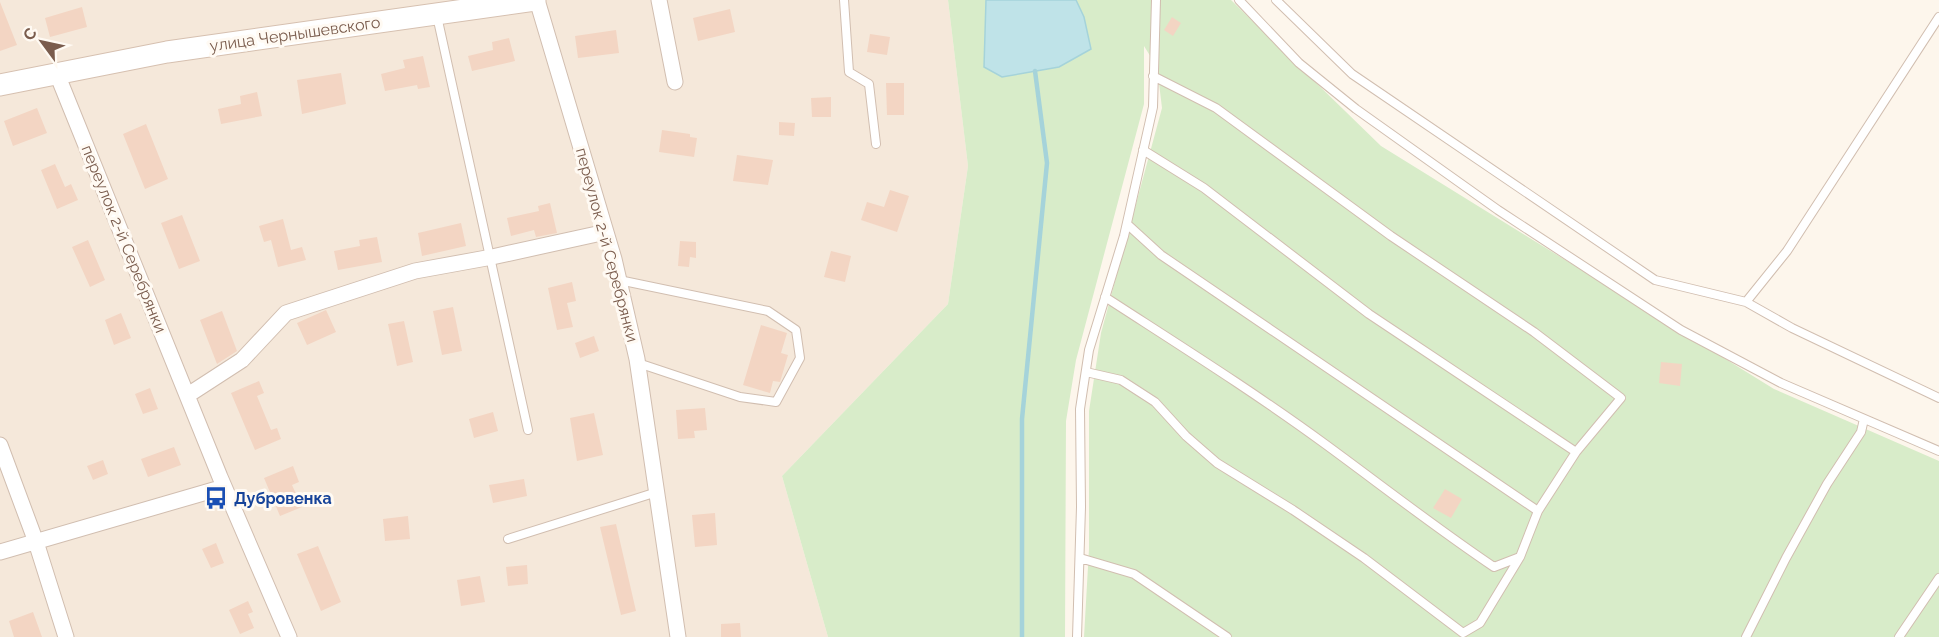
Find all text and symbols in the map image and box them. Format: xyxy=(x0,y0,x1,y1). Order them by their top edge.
north arrow xyxy=(12,12,72,72)
street label: улица Чернышевского xyxy=(209,13,381,55)
text: С xyxy=(19,24,41,44)
street label: переулок 2-й Серебрянки xyxy=(78,142,170,336)
street label: переулок 2-й Серебрянки xyxy=(572,146,642,344)
bus stop icon: Дубровенка xyxy=(203,485,229,511)
place label: Дубровенка xyxy=(234,489,332,508)

